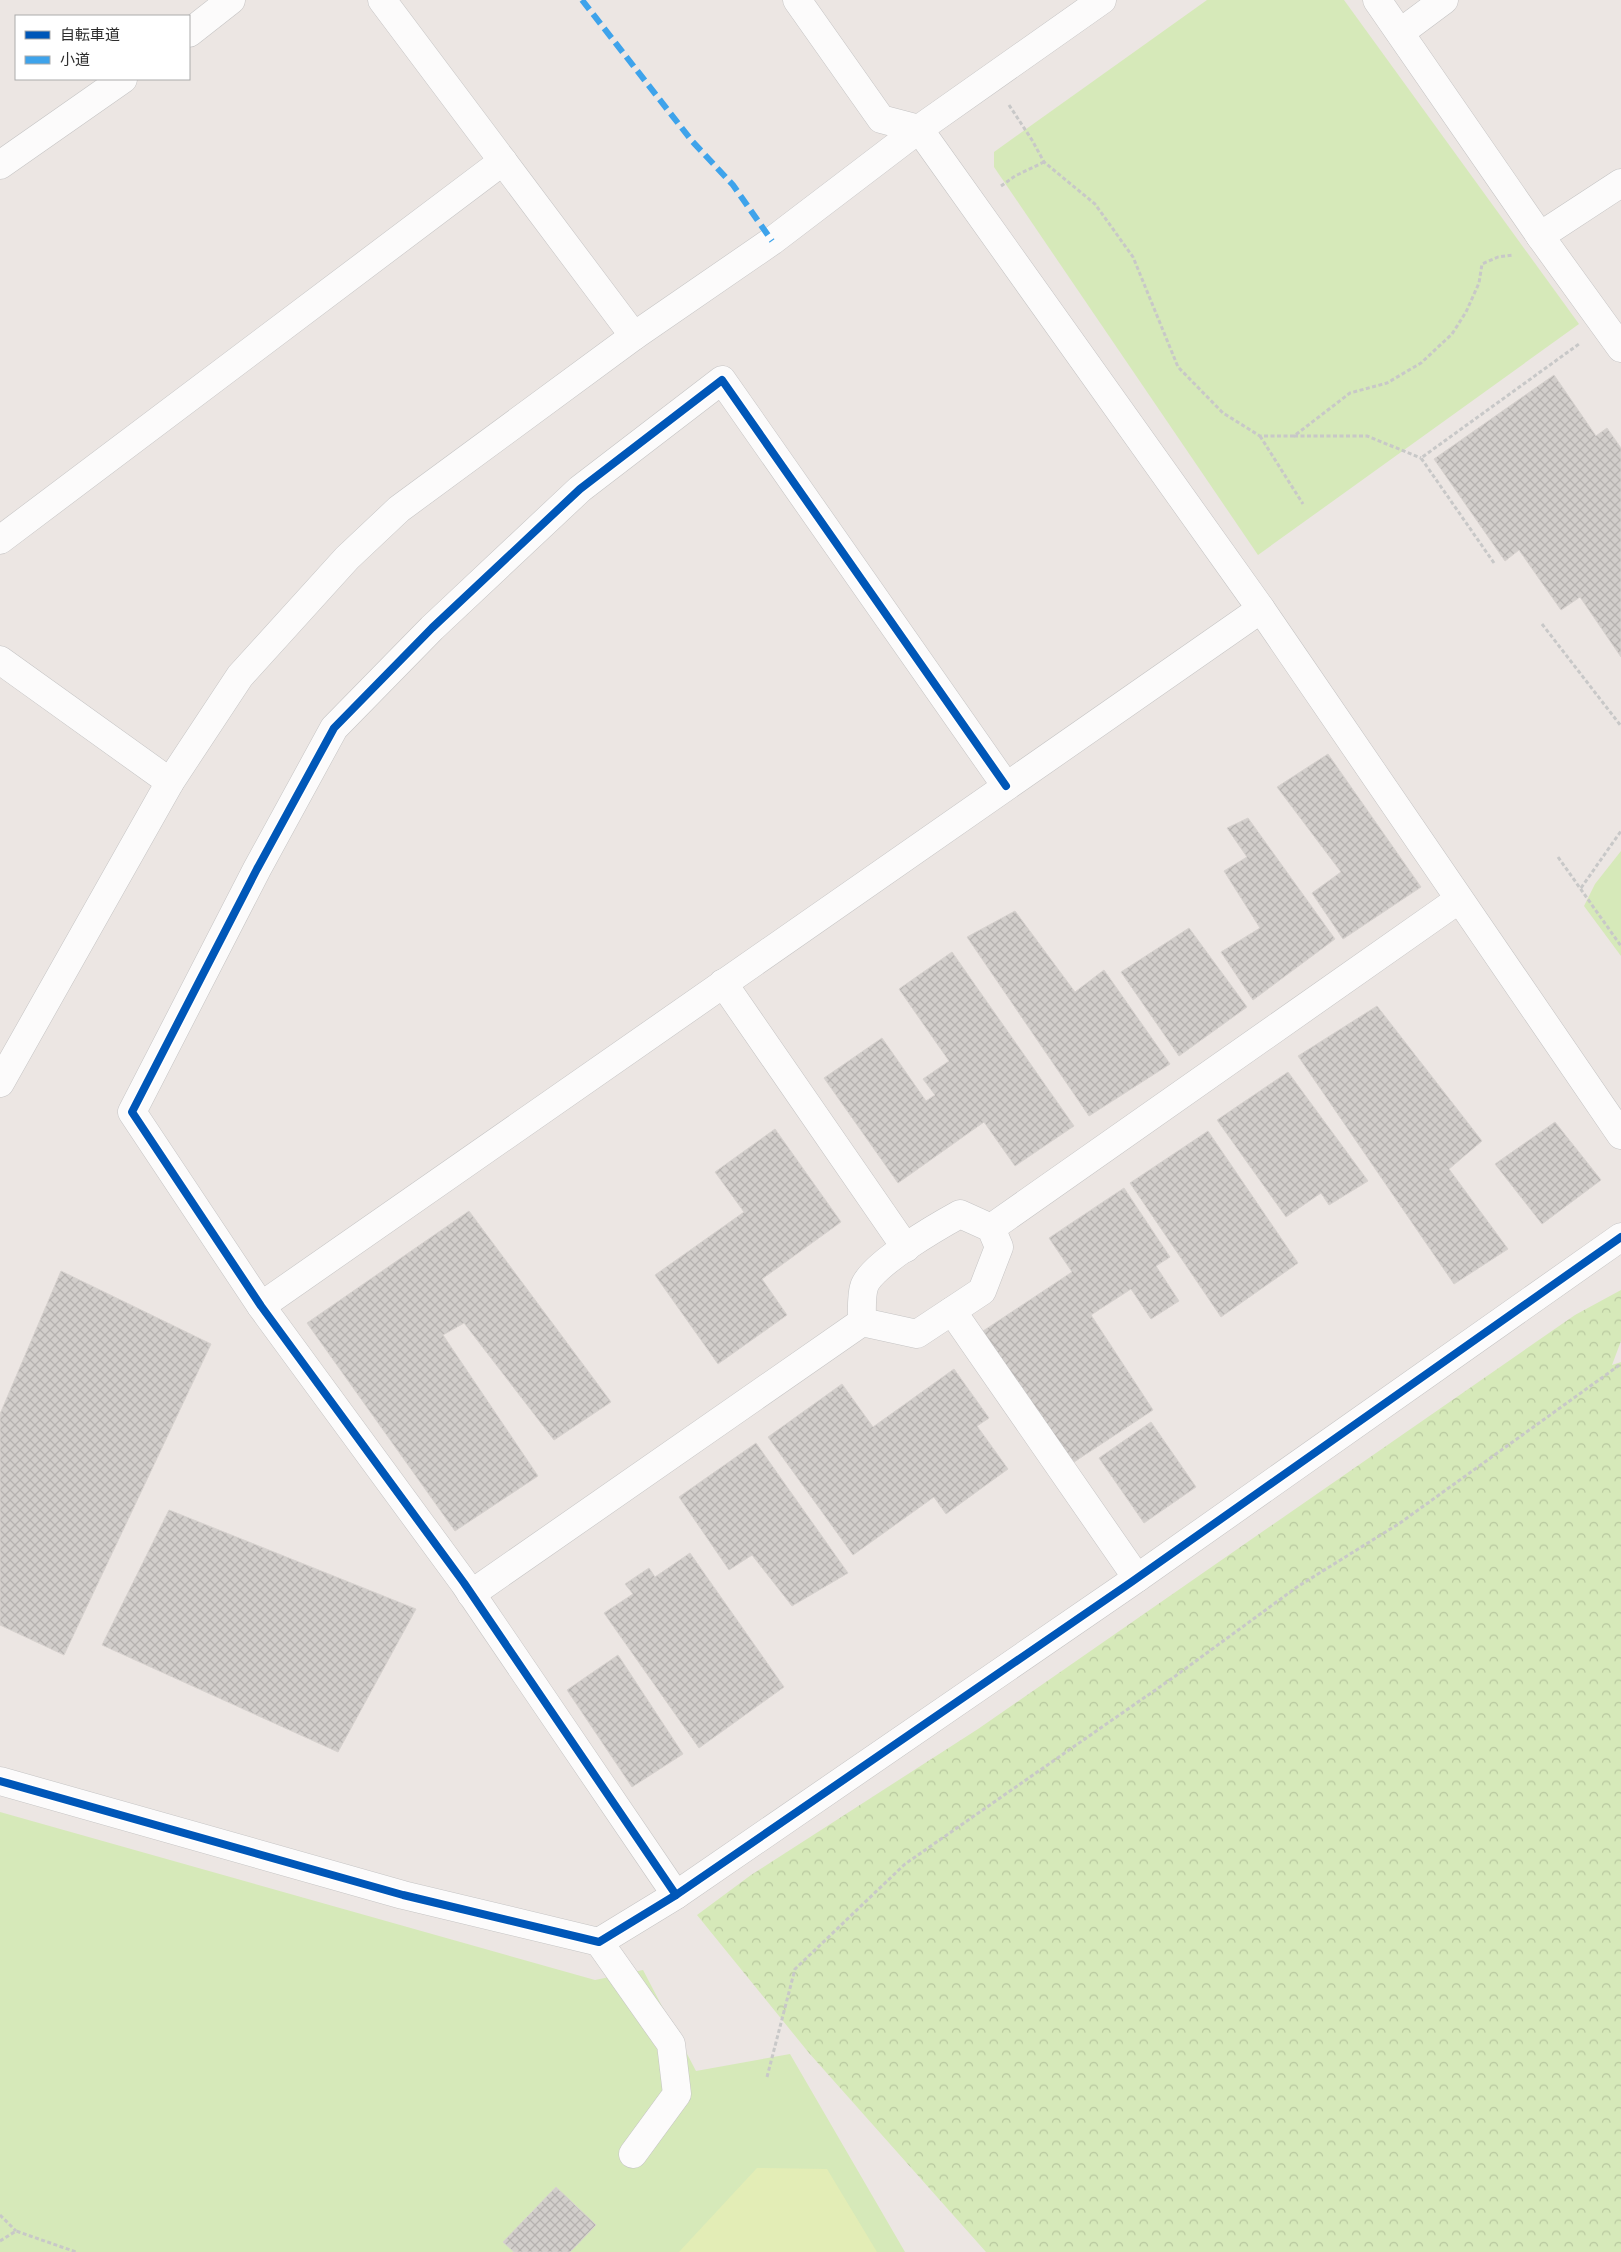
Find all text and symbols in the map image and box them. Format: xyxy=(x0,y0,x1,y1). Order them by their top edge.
legend xyxy=(15,15,190,80)
text: 自転車道 xyxy=(60,26,120,44)
text: 小道 xyxy=(60,51,90,69)

